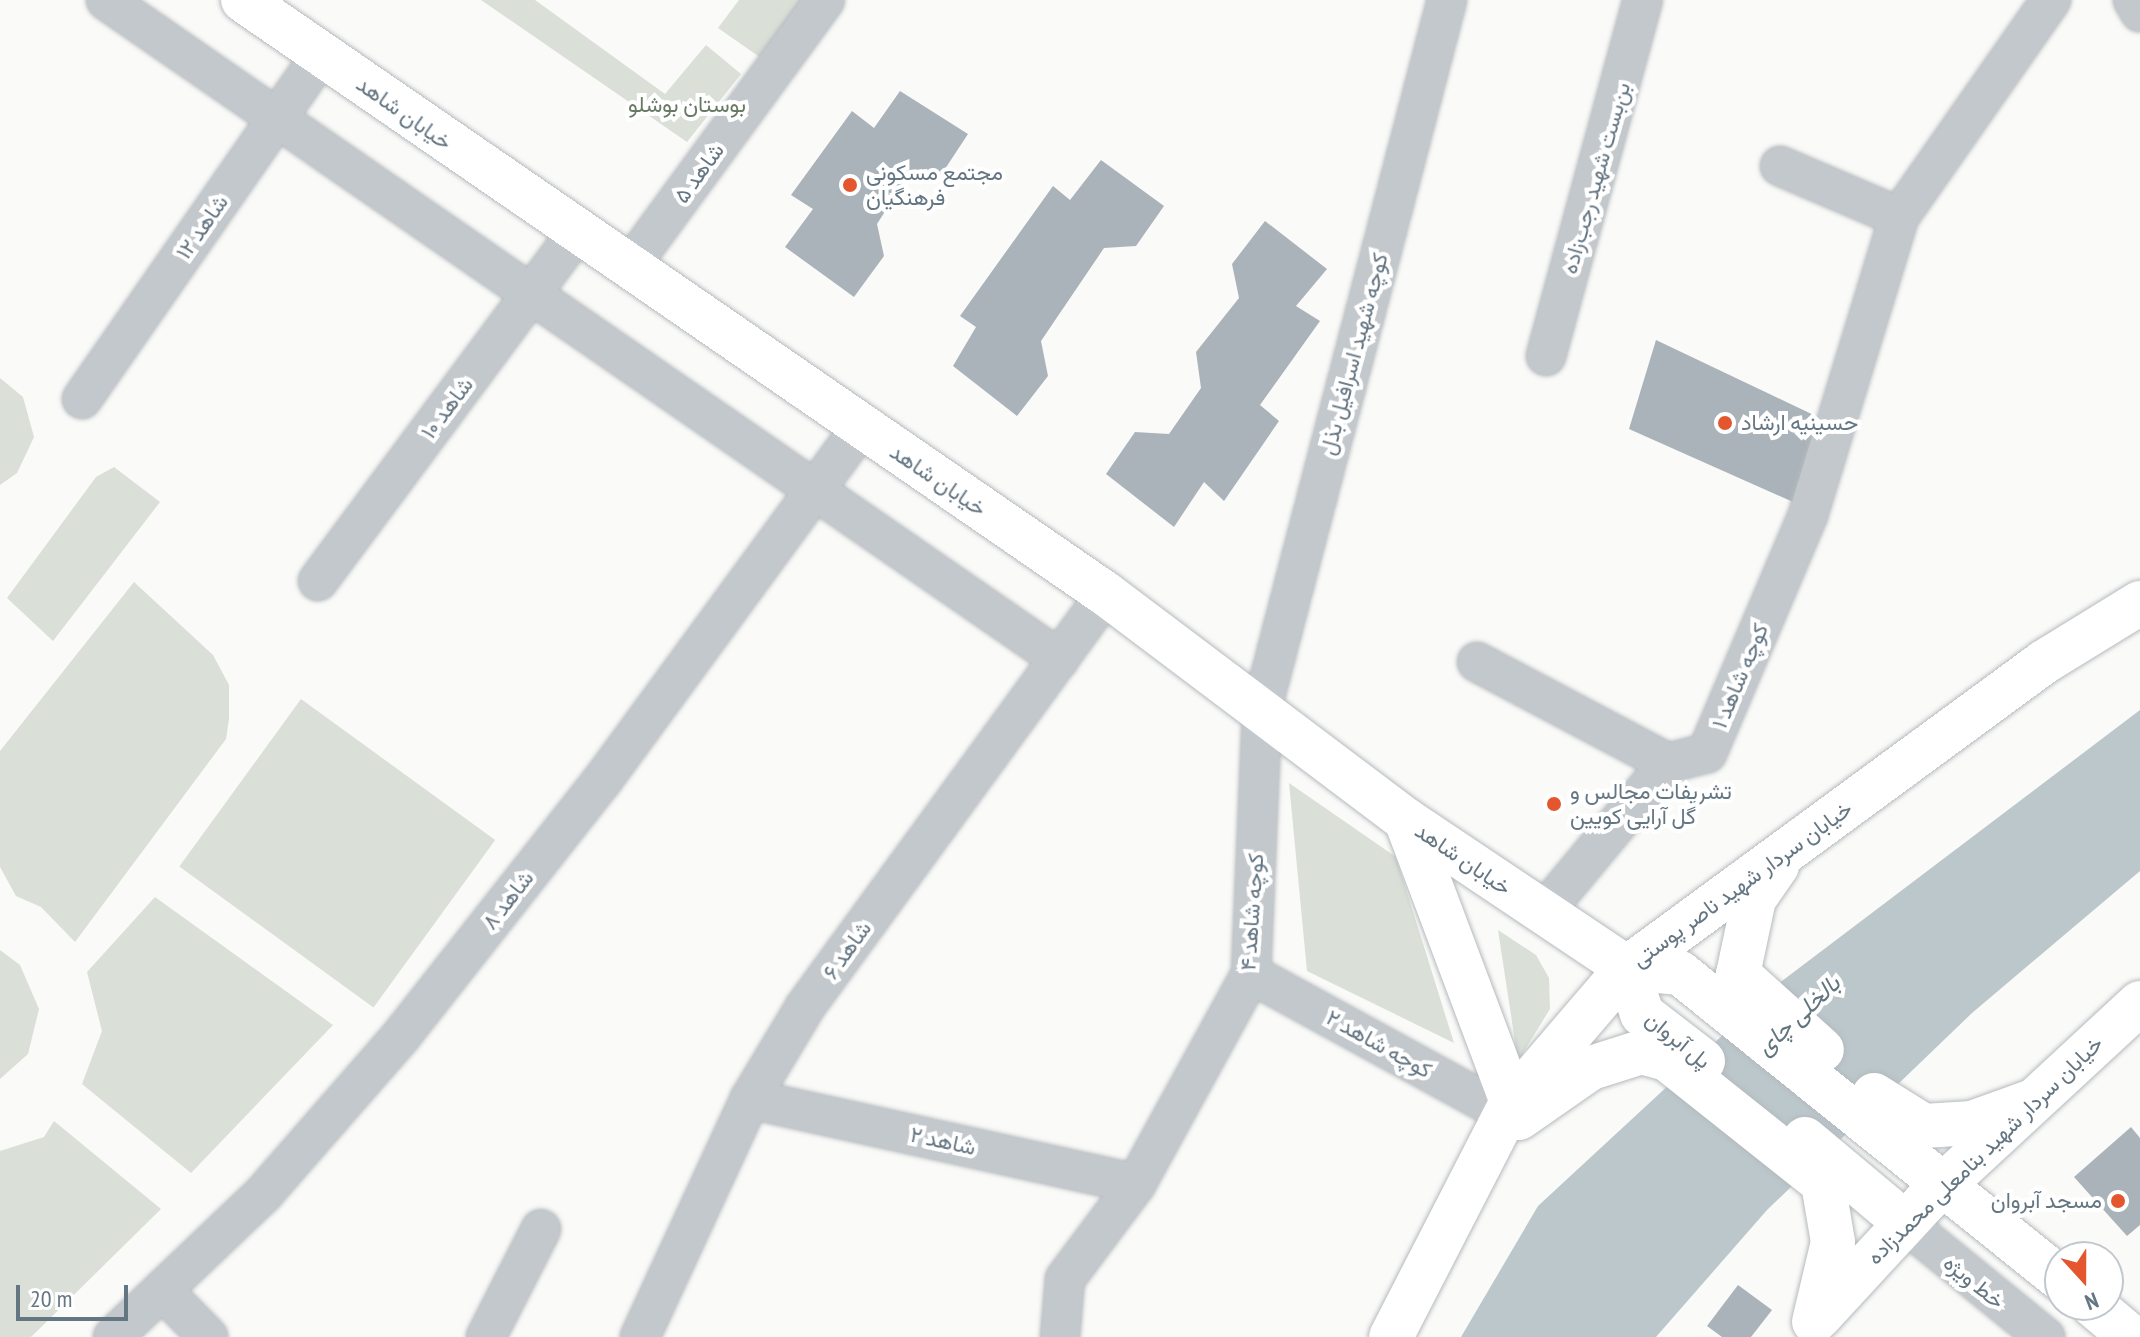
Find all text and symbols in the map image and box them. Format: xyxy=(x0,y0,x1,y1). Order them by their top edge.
street label: خیابان شاهد xyxy=(351,71,457,155)
street label: بن‌بست شهید رجب‌زاده xyxy=(1556,79,1636,277)
park label: بوستان بوشلو xyxy=(628,92,746,118)
street label: شاهد ۵ xyxy=(668,138,730,208)
place label: مجتمع مسکونی فرهنگیان xyxy=(866,159,1003,210)
marker: مجتمع مسکونی فرهنگیان xyxy=(841,176,859,194)
street label: شاهد ۱۲ xyxy=(170,190,234,264)
street label: کوچه شهید اسرافیل بذل xyxy=(1314,250,1394,458)
street label: شاهد ۱۰ xyxy=(415,372,479,444)
place label: حسینیه ارشاد xyxy=(1741,410,1858,436)
marker: حسینیه ارشاد xyxy=(1716,414,1734,432)
street label: خیابان شاهد xyxy=(885,438,991,522)
street label: کوچه شاهد ۱ xyxy=(1706,620,1774,732)
place label: تشریفات مجالس و گل آرایی کویین xyxy=(1570,778,1732,830)
marker: تشریفات مجالس و گل آرایی کویین xyxy=(1545,795,1563,813)
street label: خیابان سردار شهید ناصر پوستی xyxy=(1627,795,1857,973)
street label: خیابان شاهد xyxy=(1410,817,1516,901)
street label: کوچه شاهد ۴ xyxy=(1235,852,1269,972)
street label: شاهد ۸ xyxy=(477,865,539,935)
street label: شاهد ۶ xyxy=(817,916,877,984)
water label: بالخلی چای xyxy=(1750,969,1846,1061)
street label: کوچه شاهد ۲ xyxy=(1322,1004,1436,1084)
street label: پل آبروان xyxy=(1640,1006,1716,1074)
street label: خیابان سردار شهید بنامعلی محمدزاده xyxy=(1862,1030,2108,1270)
street label: شاهد ۲ xyxy=(908,1121,978,1161)
place label: مسجد آبروان xyxy=(1991,1188,2102,1214)
marker: مسجد آبروان xyxy=(2109,1192,2127,1210)
north arrow xyxy=(2044,1241,2124,1321)
street label: خط ویژه xyxy=(1938,1249,2010,1315)
scale bar xyxy=(20,1269,132,1319)
text: 20 m xyxy=(30,1283,72,1314)
text: N xyxy=(2081,1286,2102,1317)

